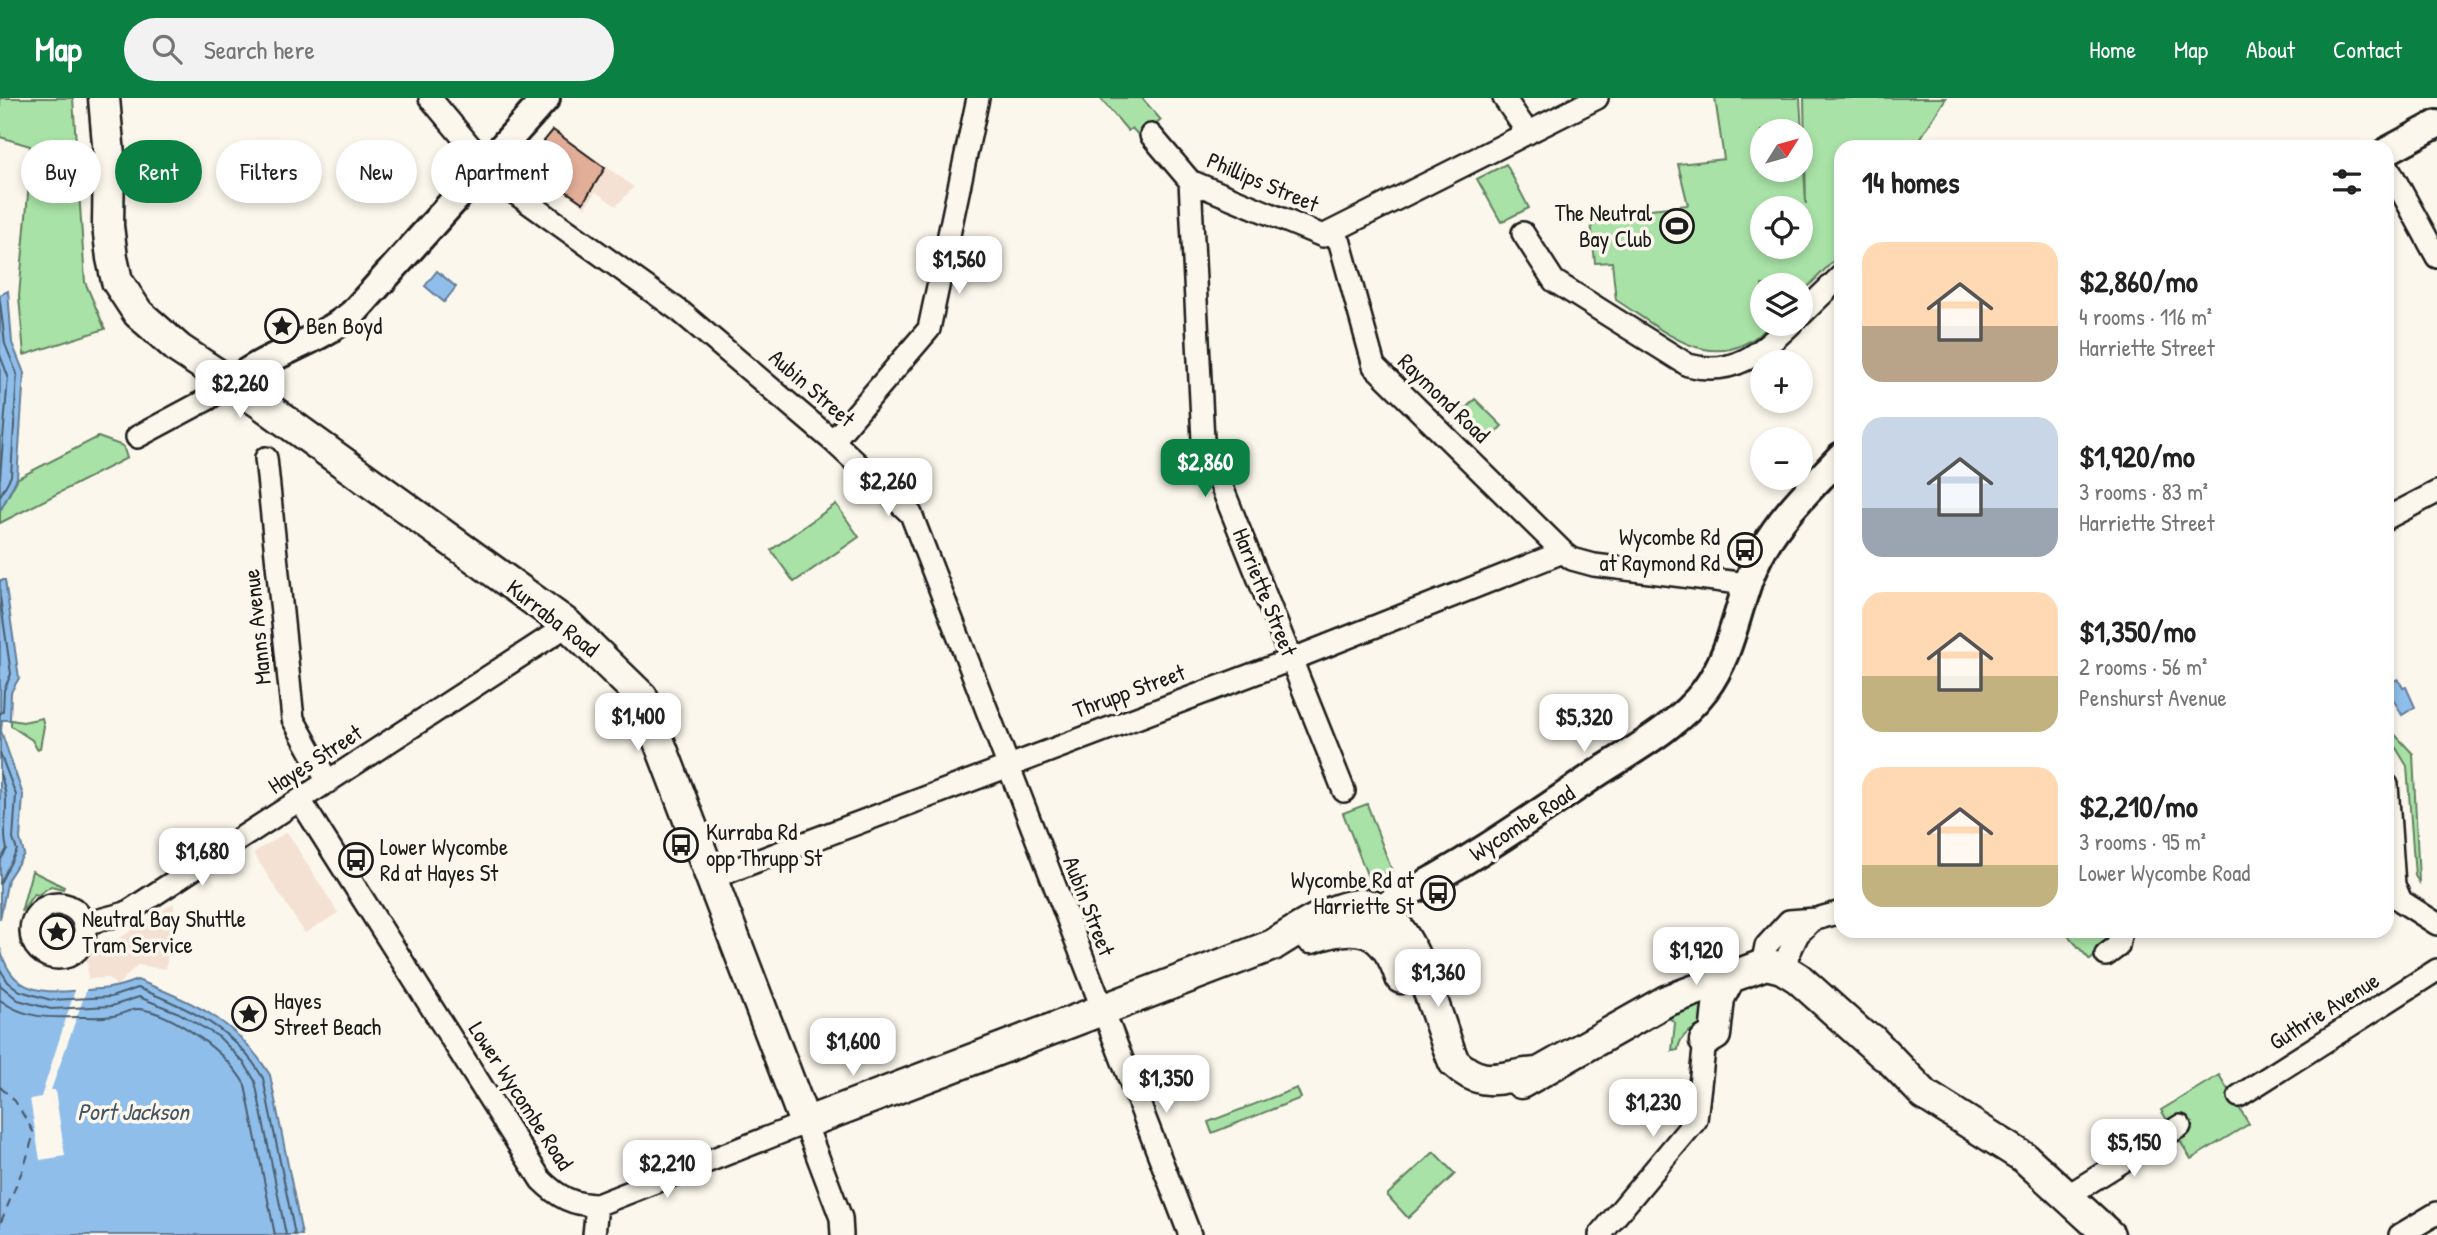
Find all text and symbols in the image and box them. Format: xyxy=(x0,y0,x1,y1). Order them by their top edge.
search box xyxy=(124,18,614,81)
text: Map xyxy=(35,27,82,71)
icon: search xyxy=(148,30,186,68)
text: Search here xyxy=(204,32,315,67)
text: Home xyxy=(2089,33,2136,65)
text: Map xyxy=(2174,33,2208,65)
text: About xyxy=(2246,33,2295,65)
text: Contact xyxy=(2333,33,2402,65)
north arrow xyxy=(1750,119,1813,182)
map controls xyxy=(1750,119,1813,490)
chip: Buy xyxy=(21,140,101,203)
chip: Rent xyxy=(115,140,202,203)
chip: Filters xyxy=(216,140,322,203)
chip: New xyxy=(336,140,417,203)
chip: Apartment xyxy=(431,140,573,203)
street label: Phillips Street xyxy=(1203,144,1325,219)
text: 14 homes xyxy=(1862,162,1960,202)
icon: filters xyxy=(2328,163,2366,201)
button: locate xyxy=(1750,196,1813,259)
place label: The Neutral Bay Club xyxy=(1555,197,1653,254)
sports icon: The Neutral Bay Club xyxy=(1658,207,1696,245)
pin: $1,560 xyxy=(902,236,1016,296)
text: $1,560 xyxy=(932,243,986,274)
text: $2,860/mo xyxy=(2079,261,2198,301)
icon: home xyxy=(1918,270,2002,354)
button: layers xyxy=(1750,273,1813,336)
text: 4 rooms · 116 m² xyxy=(2079,301,2212,332)
place icon: Ben Boyd xyxy=(263,307,301,345)
place label: Ben Boyd xyxy=(306,310,382,341)
text: Harriette Street xyxy=(2079,332,2215,363)
street label: Aubin Street xyxy=(763,342,863,434)
street label: Raymond Road xyxy=(1392,346,1497,449)
button: + xyxy=(1750,350,1813,413)
pin: $2,260 xyxy=(183,360,297,420)
text: $2,260 xyxy=(211,367,269,398)
button: − xyxy=(1750,427,1813,490)
text: $1,920/mo xyxy=(2079,436,2195,476)
pin: $2,860 xyxy=(1148,440,1262,499)
icon: home xyxy=(1918,445,2002,529)
text: $2,860 xyxy=(1177,446,1233,477)
pin: $2,260 xyxy=(831,458,945,518)
text: $2,260 xyxy=(859,465,917,496)
text: 3 rooms · 83 m² xyxy=(2079,476,2208,507)
text: Harriette Street xyxy=(2079,507,2215,538)
place label: Wycombe Rd at Raymond Rd xyxy=(1600,521,1720,578)
street label: Harriette Street xyxy=(1226,523,1306,661)
bus stop icon: Wycombe Rd at Raymond Rd xyxy=(1726,531,1764,569)
street label: Manns Avenue xyxy=(235,568,278,686)
street label: Kurraba Road xyxy=(501,572,606,664)
text: $1,350/mo xyxy=(2079,611,2196,651)
icon: home xyxy=(1918,620,2002,704)
text: 2 rooms · 56 m² xyxy=(2079,651,2207,682)
street label: Thrupp Street xyxy=(1069,656,1190,725)
text: Penshurst Avenue xyxy=(2079,682,2227,713)
pin: $1,400 xyxy=(581,694,695,753)
pin: $5,320 xyxy=(1527,694,1641,754)
text: $1,400 xyxy=(611,700,665,731)
text: $5,320 xyxy=(1555,701,1613,732)
street label: Hayes Street xyxy=(262,716,369,801)
street label: Wycombe Road xyxy=(1463,777,1580,868)
text: $2,210/mo xyxy=(2079,786,2198,826)
icon: home xyxy=(1918,795,2002,879)
place label: Kurraba Rd opp Thrupp St xyxy=(706,816,823,873)
bus stop icon: Kurraba Rd opp Thrupp St xyxy=(662,826,700,864)
text: 3 rooms · 95 m² xyxy=(2079,826,2206,857)
pin: $1,680 xyxy=(145,828,259,888)
place label: Lower Wycombe Rd at Hayes St xyxy=(380,831,508,888)
text: $1,680 xyxy=(175,835,229,866)
bus stop icon: Lower Wycombe Rd at Hayes St xyxy=(337,841,375,879)
street label: Aubin Street xyxy=(1056,852,1123,961)
text: Lower Wycombe Road xyxy=(2079,857,2250,888)
place label: Wycombe Rd at Harriette St xyxy=(1291,864,1415,921)
bus stop icon: Wycombe Rd at Harriette St xyxy=(1419,874,1457,912)
place label: Neutral Bay Shuttle Tram Service xyxy=(82,903,246,960)
place icon: Neutral Bay Shuttle Tram Service xyxy=(38,913,76,951)
pin: $1,920 xyxy=(1639,928,1753,987)
text: $1,920 xyxy=(1669,934,1723,965)
pin: $1,360 xyxy=(1381,950,1495,1009)
text: $1,360 xyxy=(1411,956,1465,987)
street label: Guthrie Avenue xyxy=(2263,964,2385,1057)
place label: Hayes Street Beach xyxy=(274,985,382,1042)
place icon: Hayes Street Beach xyxy=(230,995,268,1033)
street label: Lower Wycombe Road xyxy=(462,1016,581,1176)
pin: $1,600 xyxy=(796,1018,910,1078)
text: $1,600 xyxy=(826,1025,880,1056)
pin: $1,350 xyxy=(1109,1056,1223,1115)
text: $1,350 xyxy=(1139,1062,1194,1093)
pin: $1,230 xyxy=(1596,1080,1710,1139)
text: $1,230 xyxy=(1625,1086,1681,1117)
water label: Port Jackson xyxy=(77,1095,191,1127)
pin: $5,150 xyxy=(2077,1119,2191,1179)
text: $5,150 xyxy=(2107,1126,2161,1157)
pin: $2,210 xyxy=(610,1140,724,1200)
text: $2,210 xyxy=(639,1147,695,1178)

